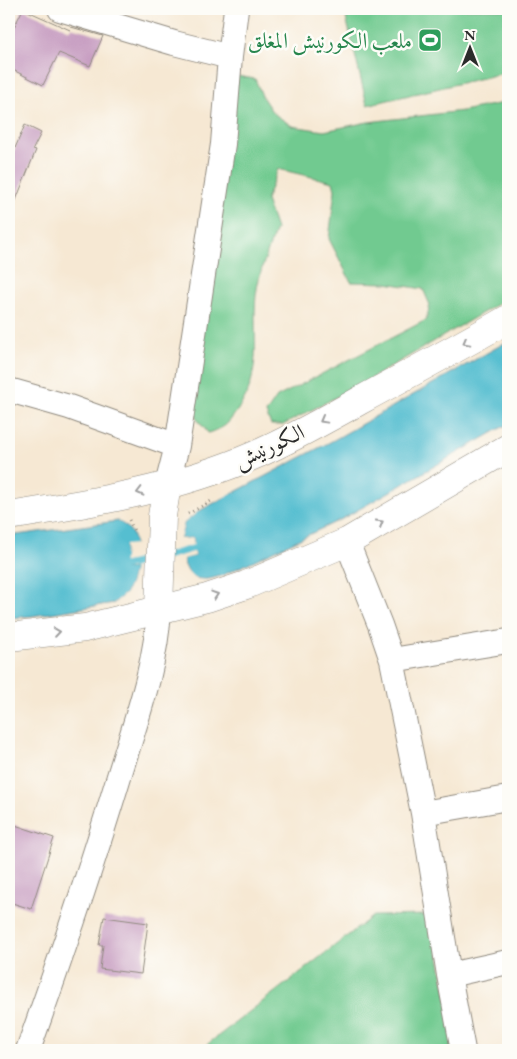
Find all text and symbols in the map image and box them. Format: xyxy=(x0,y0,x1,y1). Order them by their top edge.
north arrow xyxy=(444,22,494,72)
place label: ملعب الكورنيش المغلق xyxy=(248,26,412,56)
text: N xyxy=(464,26,476,44)
sports icon: ملعب الكورنيش المغلق xyxy=(417,27,443,53)
one-way arrow xyxy=(462,336,471,346)
one-way arrow xyxy=(319,414,328,424)
street label: الكورنيش xyxy=(229,417,309,476)
one-way arrow xyxy=(135,486,144,497)
one-way arrow xyxy=(374,519,383,529)
one-way arrow xyxy=(211,591,219,601)
one-way arrow xyxy=(54,627,62,638)

